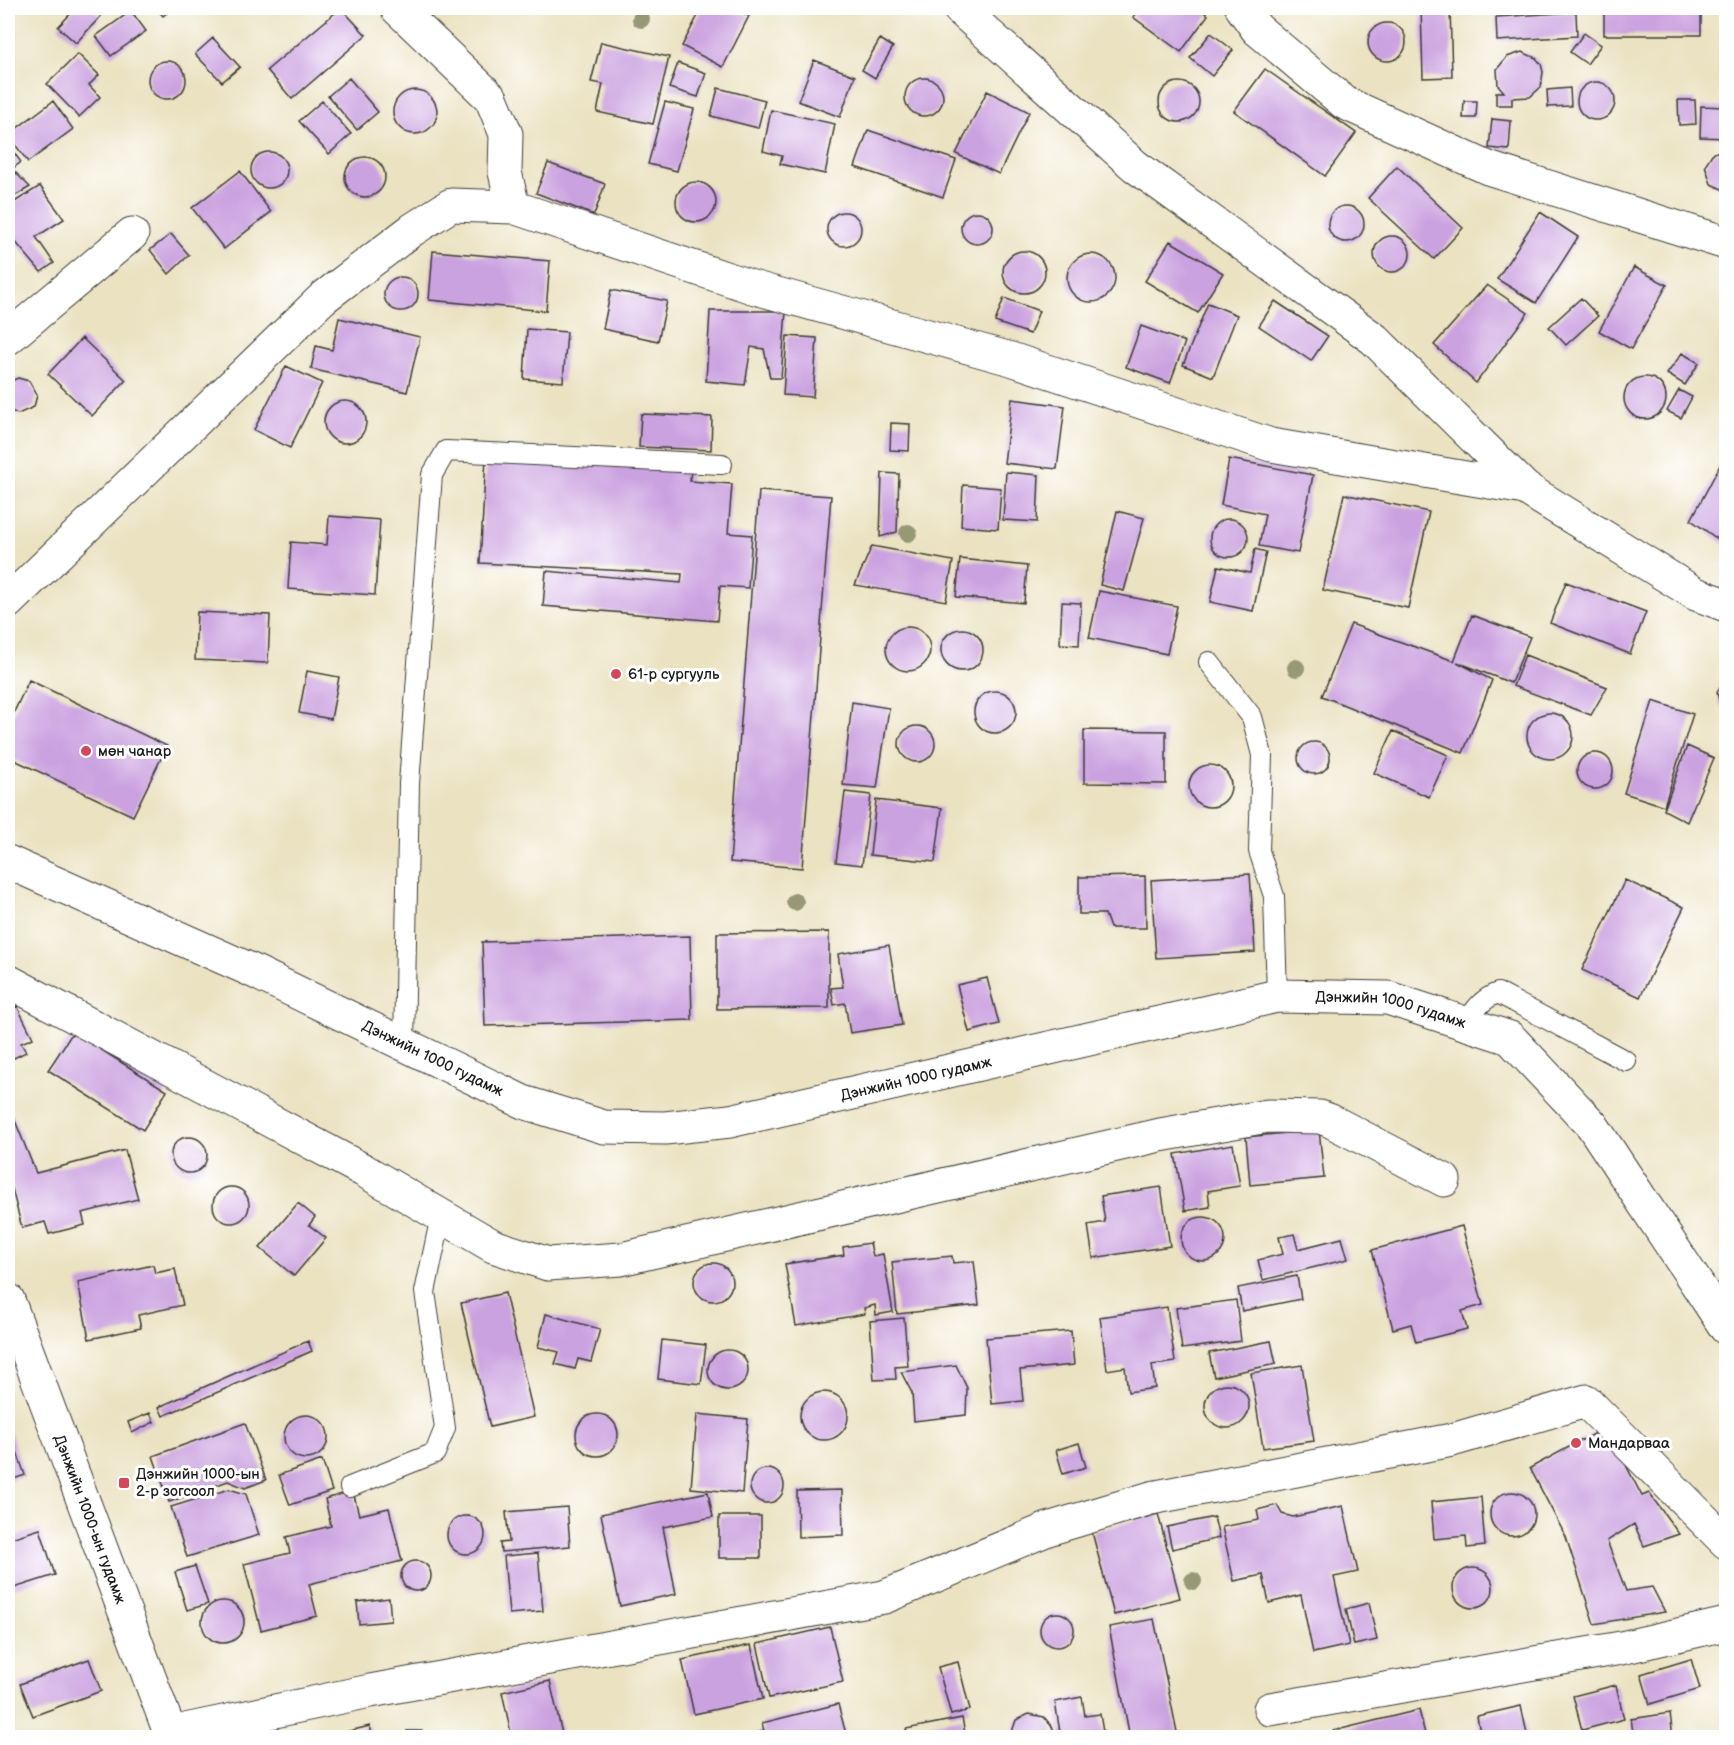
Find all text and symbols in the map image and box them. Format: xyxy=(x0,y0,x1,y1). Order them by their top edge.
place label: 61-р сургууль xyxy=(628,665,720,684)
marker: 61-р сургууль xyxy=(609,667,623,681)
place label: мөн чанар xyxy=(98,742,172,761)
marker: мөн чанар xyxy=(79,744,93,758)
street label: Дэнжийн 1000 гудамж xyxy=(1315,987,1469,1033)
street label: Дэнжийн 1000 гудамж xyxy=(359,1016,507,1101)
street label: Дэнжийн 1000 гудамж xyxy=(838,1052,994,1105)
street label: Дэнжийн 1000-ын гудамж xyxy=(50,1432,131,1607)
place label: Мандарваа xyxy=(1588,1434,1670,1453)
marker: Мандарваа xyxy=(1569,1436,1583,1450)
place label: Дэнжийн 1000-ын 2-р зогсоол xyxy=(136,1465,260,1501)
marker: Дэнжийн 1000-ын 2-р зогсоол xyxy=(117,1476,131,1490)

